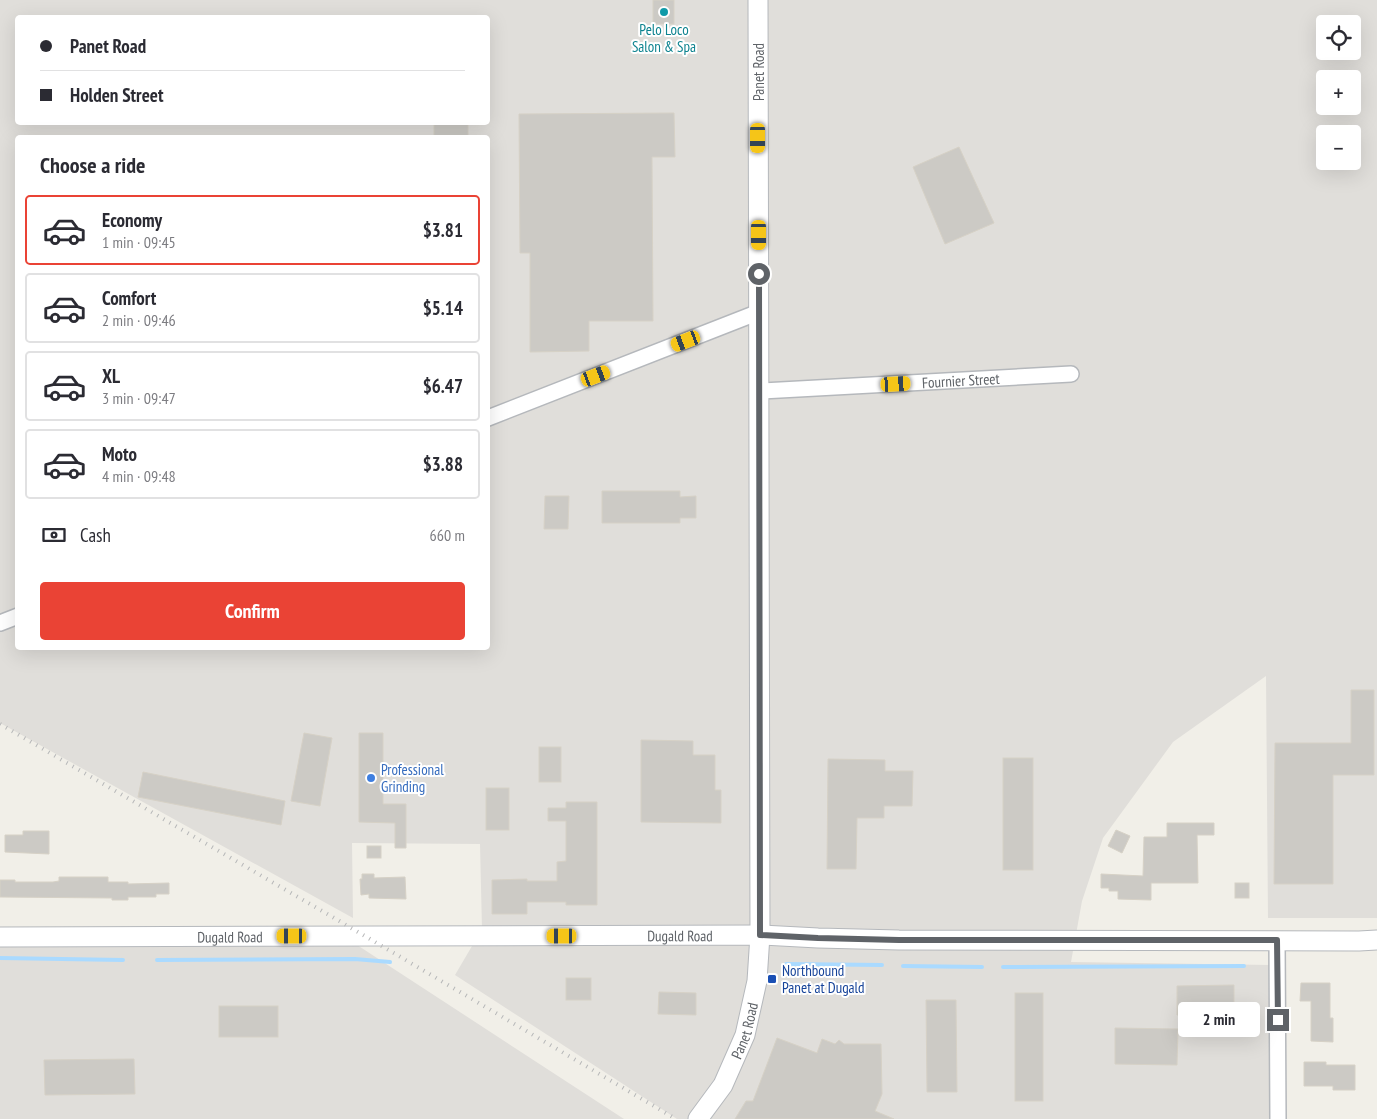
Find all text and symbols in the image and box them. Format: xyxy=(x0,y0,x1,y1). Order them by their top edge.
marker: Pelo Loco Salon & Spa xyxy=(658,6,670,18)
map controls xyxy=(1316,15,1361,170)
button: locate xyxy=(1316,15,1361,60)
place label: Pelo Loco Salon & Spa xyxy=(632,20,696,56)
text: Panet Road xyxy=(70,34,146,58)
street label: Panet Road xyxy=(749,43,768,101)
button: + xyxy=(1316,70,1361,115)
text: Holden Street xyxy=(70,83,163,107)
car xyxy=(750,123,765,153)
button: − xyxy=(1316,125,1361,170)
text: Choose a ride xyxy=(40,151,145,179)
icon: car xyxy=(42,208,87,253)
text: Economy xyxy=(102,208,162,232)
text: $3.81 xyxy=(423,218,463,242)
car xyxy=(751,220,766,250)
text: 1 min · 09:45 xyxy=(102,232,176,252)
route start xyxy=(748,263,770,285)
icon: car xyxy=(42,286,87,331)
text: Comfort xyxy=(102,286,156,310)
text: $5.14 xyxy=(423,296,463,320)
text: 2 min · 09:46 xyxy=(102,310,176,330)
car xyxy=(669,329,702,353)
icon: car xyxy=(42,364,87,409)
text: XL xyxy=(102,364,120,388)
car xyxy=(579,364,612,388)
street label: Fournier Street xyxy=(921,368,1000,392)
text: $6.47 xyxy=(423,374,463,398)
car xyxy=(880,376,911,392)
text: 3 min · 09:47 xyxy=(102,388,176,408)
icon: car xyxy=(42,442,87,487)
text: Moto xyxy=(102,442,137,466)
text: $3.88 xyxy=(423,452,463,476)
text: 4 min · 09:48 xyxy=(102,466,176,486)
icon: cash xyxy=(40,521,68,549)
text: Cash xyxy=(80,523,111,547)
text: 660 m xyxy=(430,525,465,545)
button: Confirm xyxy=(40,582,465,640)
place label: Professional Grinding xyxy=(381,760,444,796)
marker: Professional Grinding xyxy=(365,772,377,784)
street label: Dugald Road xyxy=(647,926,713,945)
street label: Dugald Road xyxy=(197,927,263,946)
car xyxy=(277,929,307,944)
car xyxy=(547,929,577,944)
place label: Northbound Panet at Dugald xyxy=(782,961,865,997)
marker: Northbound Panet at Dugald xyxy=(766,973,778,985)
street label: Panet Road xyxy=(726,1000,761,1062)
callout: 2 min xyxy=(1178,1002,1260,1038)
text: 2 min xyxy=(1203,1009,1235,1029)
route end xyxy=(1267,1009,1289,1031)

